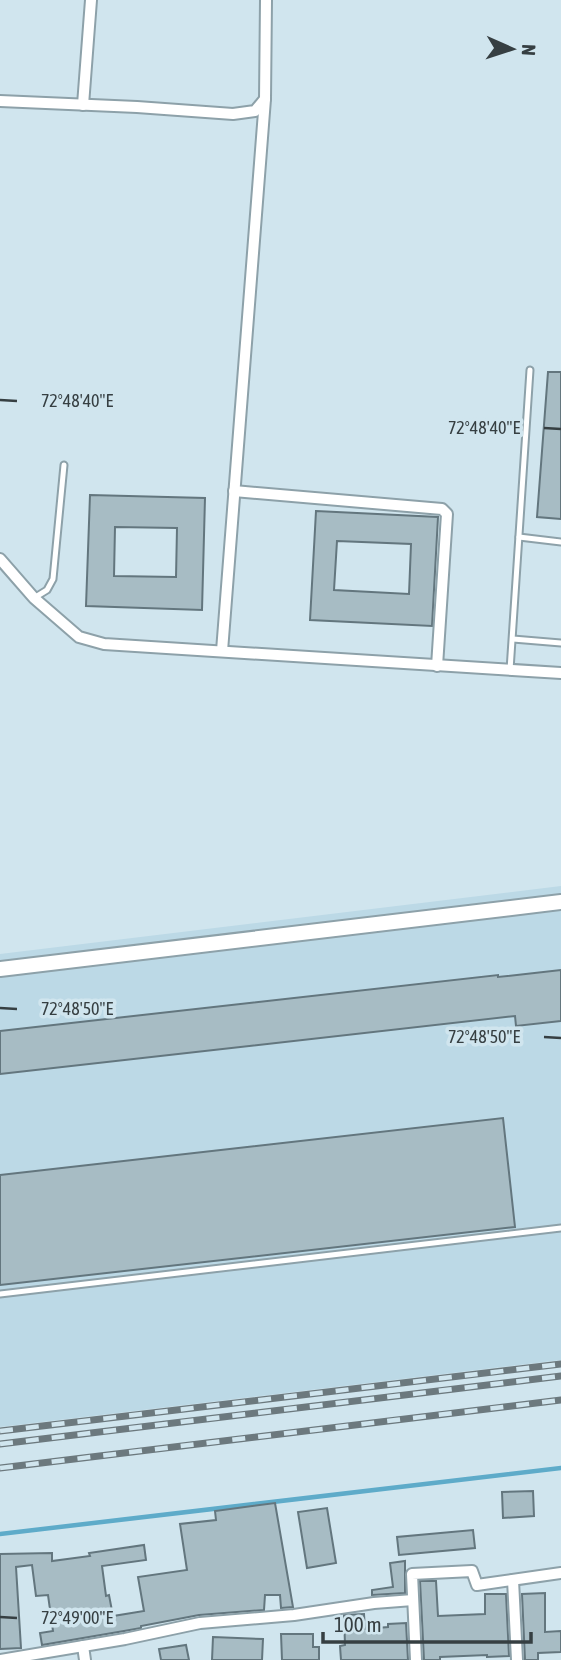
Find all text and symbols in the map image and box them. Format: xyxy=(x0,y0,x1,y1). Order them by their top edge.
north arrow xyxy=(477,14,547,84)
text: N xyxy=(518,44,540,56)
text: 72°48'40"E xyxy=(41,390,113,411)
text: 72°48'40"E xyxy=(448,417,520,438)
text: 72°48'50"E xyxy=(41,998,113,1019)
text: 72°48'50"E xyxy=(448,1026,520,1047)
scale bar xyxy=(323,1600,531,1644)
text: 72°49'00"E xyxy=(41,1607,113,1628)
text: 100 m xyxy=(334,1612,382,1636)

